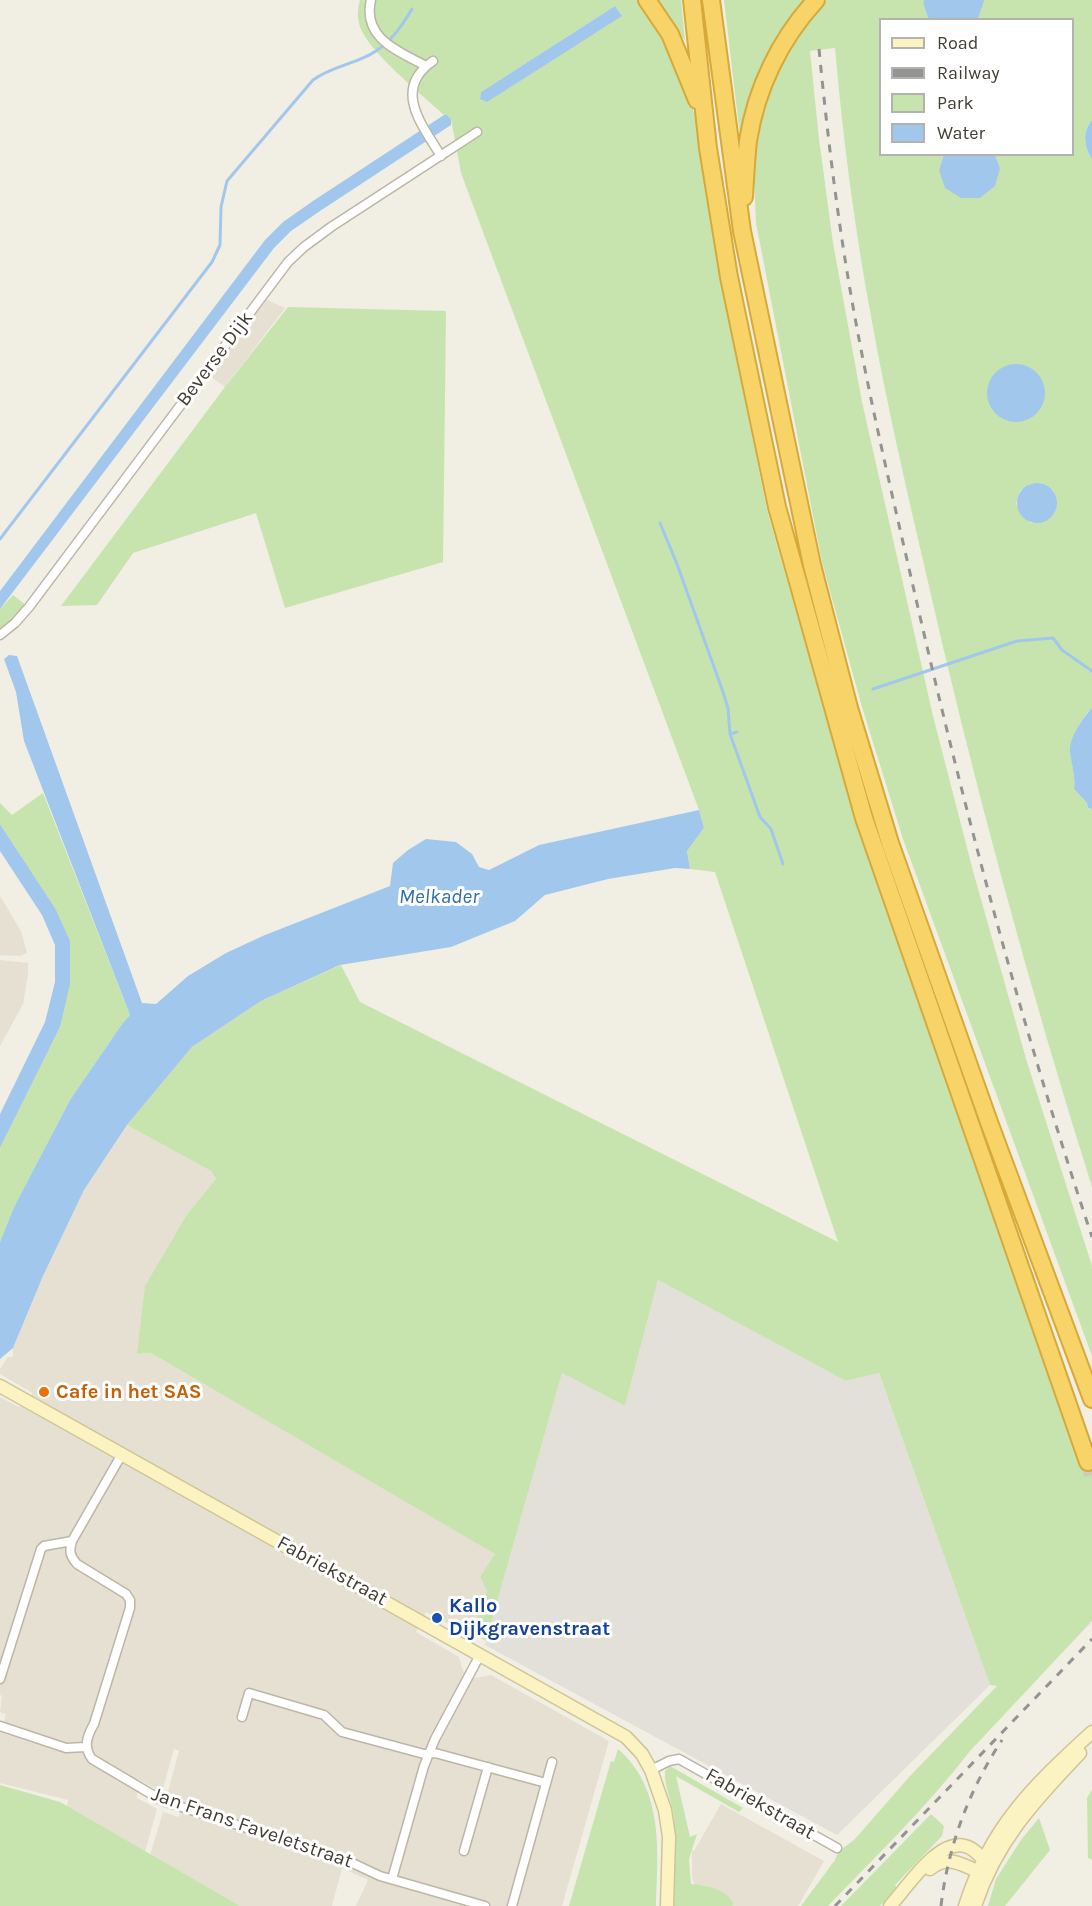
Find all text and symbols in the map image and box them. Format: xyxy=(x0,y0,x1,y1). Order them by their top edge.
legend xyxy=(879,18,1074,156)
text: Road xyxy=(937,32,978,54)
text: Railway xyxy=(937,62,1000,84)
text: Park xyxy=(937,92,974,114)
text: Water xyxy=(937,122,985,144)
street label: Beverse Dijk xyxy=(172,307,258,411)
water label: Melkader xyxy=(399,884,479,910)
place label: Cafe in het SAS xyxy=(56,1380,201,1404)
marker: Cafe in het SAS xyxy=(37,1385,51,1399)
street label: Fabriekstraat xyxy=(273,1531,391,1611)
place label: Kallo Dijkgravenstraat xyxy=(449,1594,610,1641)
marker: Kallo Dijkgravenstraat xyxy=(430,1611,444,1625)
street label: Fabriekstraat xyxy=(701,1763,819,1845)
street label: Jan Frans Faveletstraat xyxy=(148,1782,356,1874)

